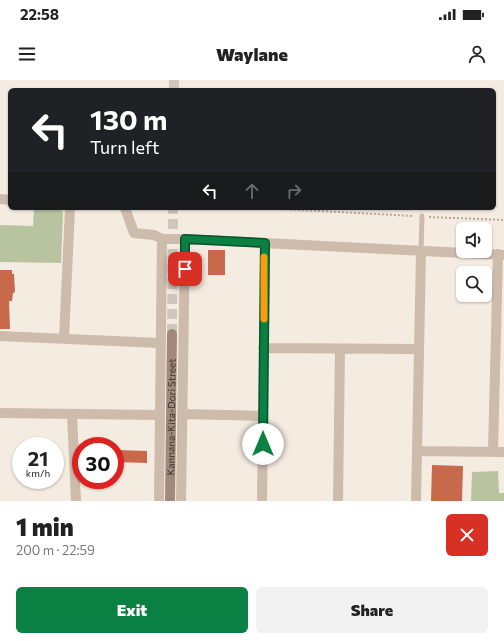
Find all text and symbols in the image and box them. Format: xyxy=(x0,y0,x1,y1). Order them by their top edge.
text: 22:58 xyxy=(20,5,59,23)
icon: menu xyxy=(16,43,38,65)
text: Waylane xyxy=(216,43,288,65)
icon: person xyxy=(466,43,488,65)
text: 130 m xyxy=(90,102,167,136)
icon: left xyxy=(24,104,76,156)
text: Turn left xyxy=(90,136,159,158)
icon: left xyxy=(199,180,221,202)
icon: ahead xyxy=(241,180,263,202)
icon: right xyxy=(283,180,305,202)
map controls xyxy=(456,222,492,302)
button: sound xyxy=(456,222,492,258)
pin xyxy=(168,252,202,286)
icon: arrive xyxy=(174,258,196,280)
button: search xyxy=(456,266,492,302)
street label: Kannana-Kita-Dori Street xyxy=(164,358,178,476)
position arrow xyxy=(242,423,284,465)
speed limit sign: 30 xyxy=(72,437,124,489)
text: 21 xyxy=(28,446,48,470)
text: km/h xyxy=(26,467,50,479)
text: 1 min xyxy=(16,512,74,541)
button: close xyxy=(446,514,488,556)
text: 200 m · 22:59 xyxy=(16,542,95,558)
button: Exit xyxy=(16,587,248,633)
button: Share xyxy=(256,587,488,633)

